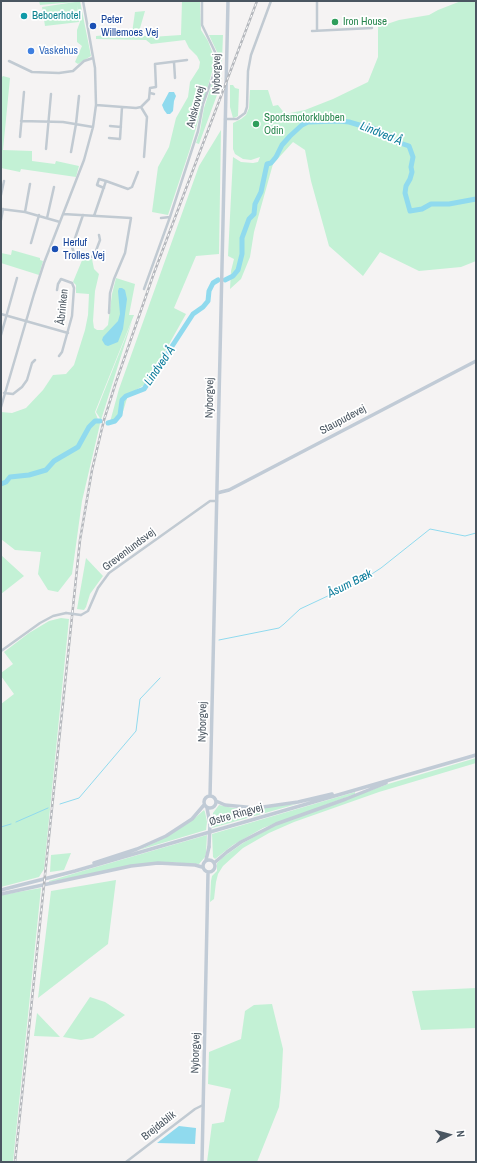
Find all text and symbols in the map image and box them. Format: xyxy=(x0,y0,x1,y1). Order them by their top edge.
place label: Beboerhotel xyxy=(32,9,81,23)
marker: Beboerhotel xyxy=(19,11,29,21)
place label: Peter Willemoes Vej xyxy=(101,13,158,39)
place label: Iron House xyxy=(343,15,387,29)
marker: Iron House xyxy=(330,17,340,27)
marker: Peter Willemoes Vej xyxy=(88,21,98,31)
place label: Vaskehus xyxy=(39,44,78,58)
marker: Vaskehus xyxy=(26,46,36,56)
street label: Nyborgvej xyxy=(210,54,224,94)
street label: Avlskovvej xyxy=(184,85,208,129)
place label: Sportsmotorklubben Odin xyxy=(264,111,345,137)
marker: Sportsmotorklubben Odin xyxy=(251,119,261,129)
water label: Lindved Å xyxy=(358,119,404,149)
place label: Herluf Trolles Vej xyxy=(63,236,105,262)
marker: Herluf Trolles Vej xyxy=(50,244,60,254)
street label: Åbrinken xyxy=(55,288,71,326)
water label: Lindved Å xyxy=(141,344,179,388)
street label: Nyborgvej xyxy=(203,378,217,418)
street label: Staupudevej xyxy=(318,402,368,438)
street label: Grevenlundsvej xyxy=(100,526,158,574)
water label: Åsum Bæk xyxy=(325,567,375,601)
street label: Nyborgvej xyxy=(196,702,210,742)
street label: Østre Ringvej xyxy=(208,801,264,829)
street label: Nyborgvej xyxy=(189,1032,203,1074)
street label: Brejdablik xyxy=(139,1108,179,1144)
north arrow xyxy=(429,1115,469,1155)
text: N xyxy=(454,1130,468,1138)

